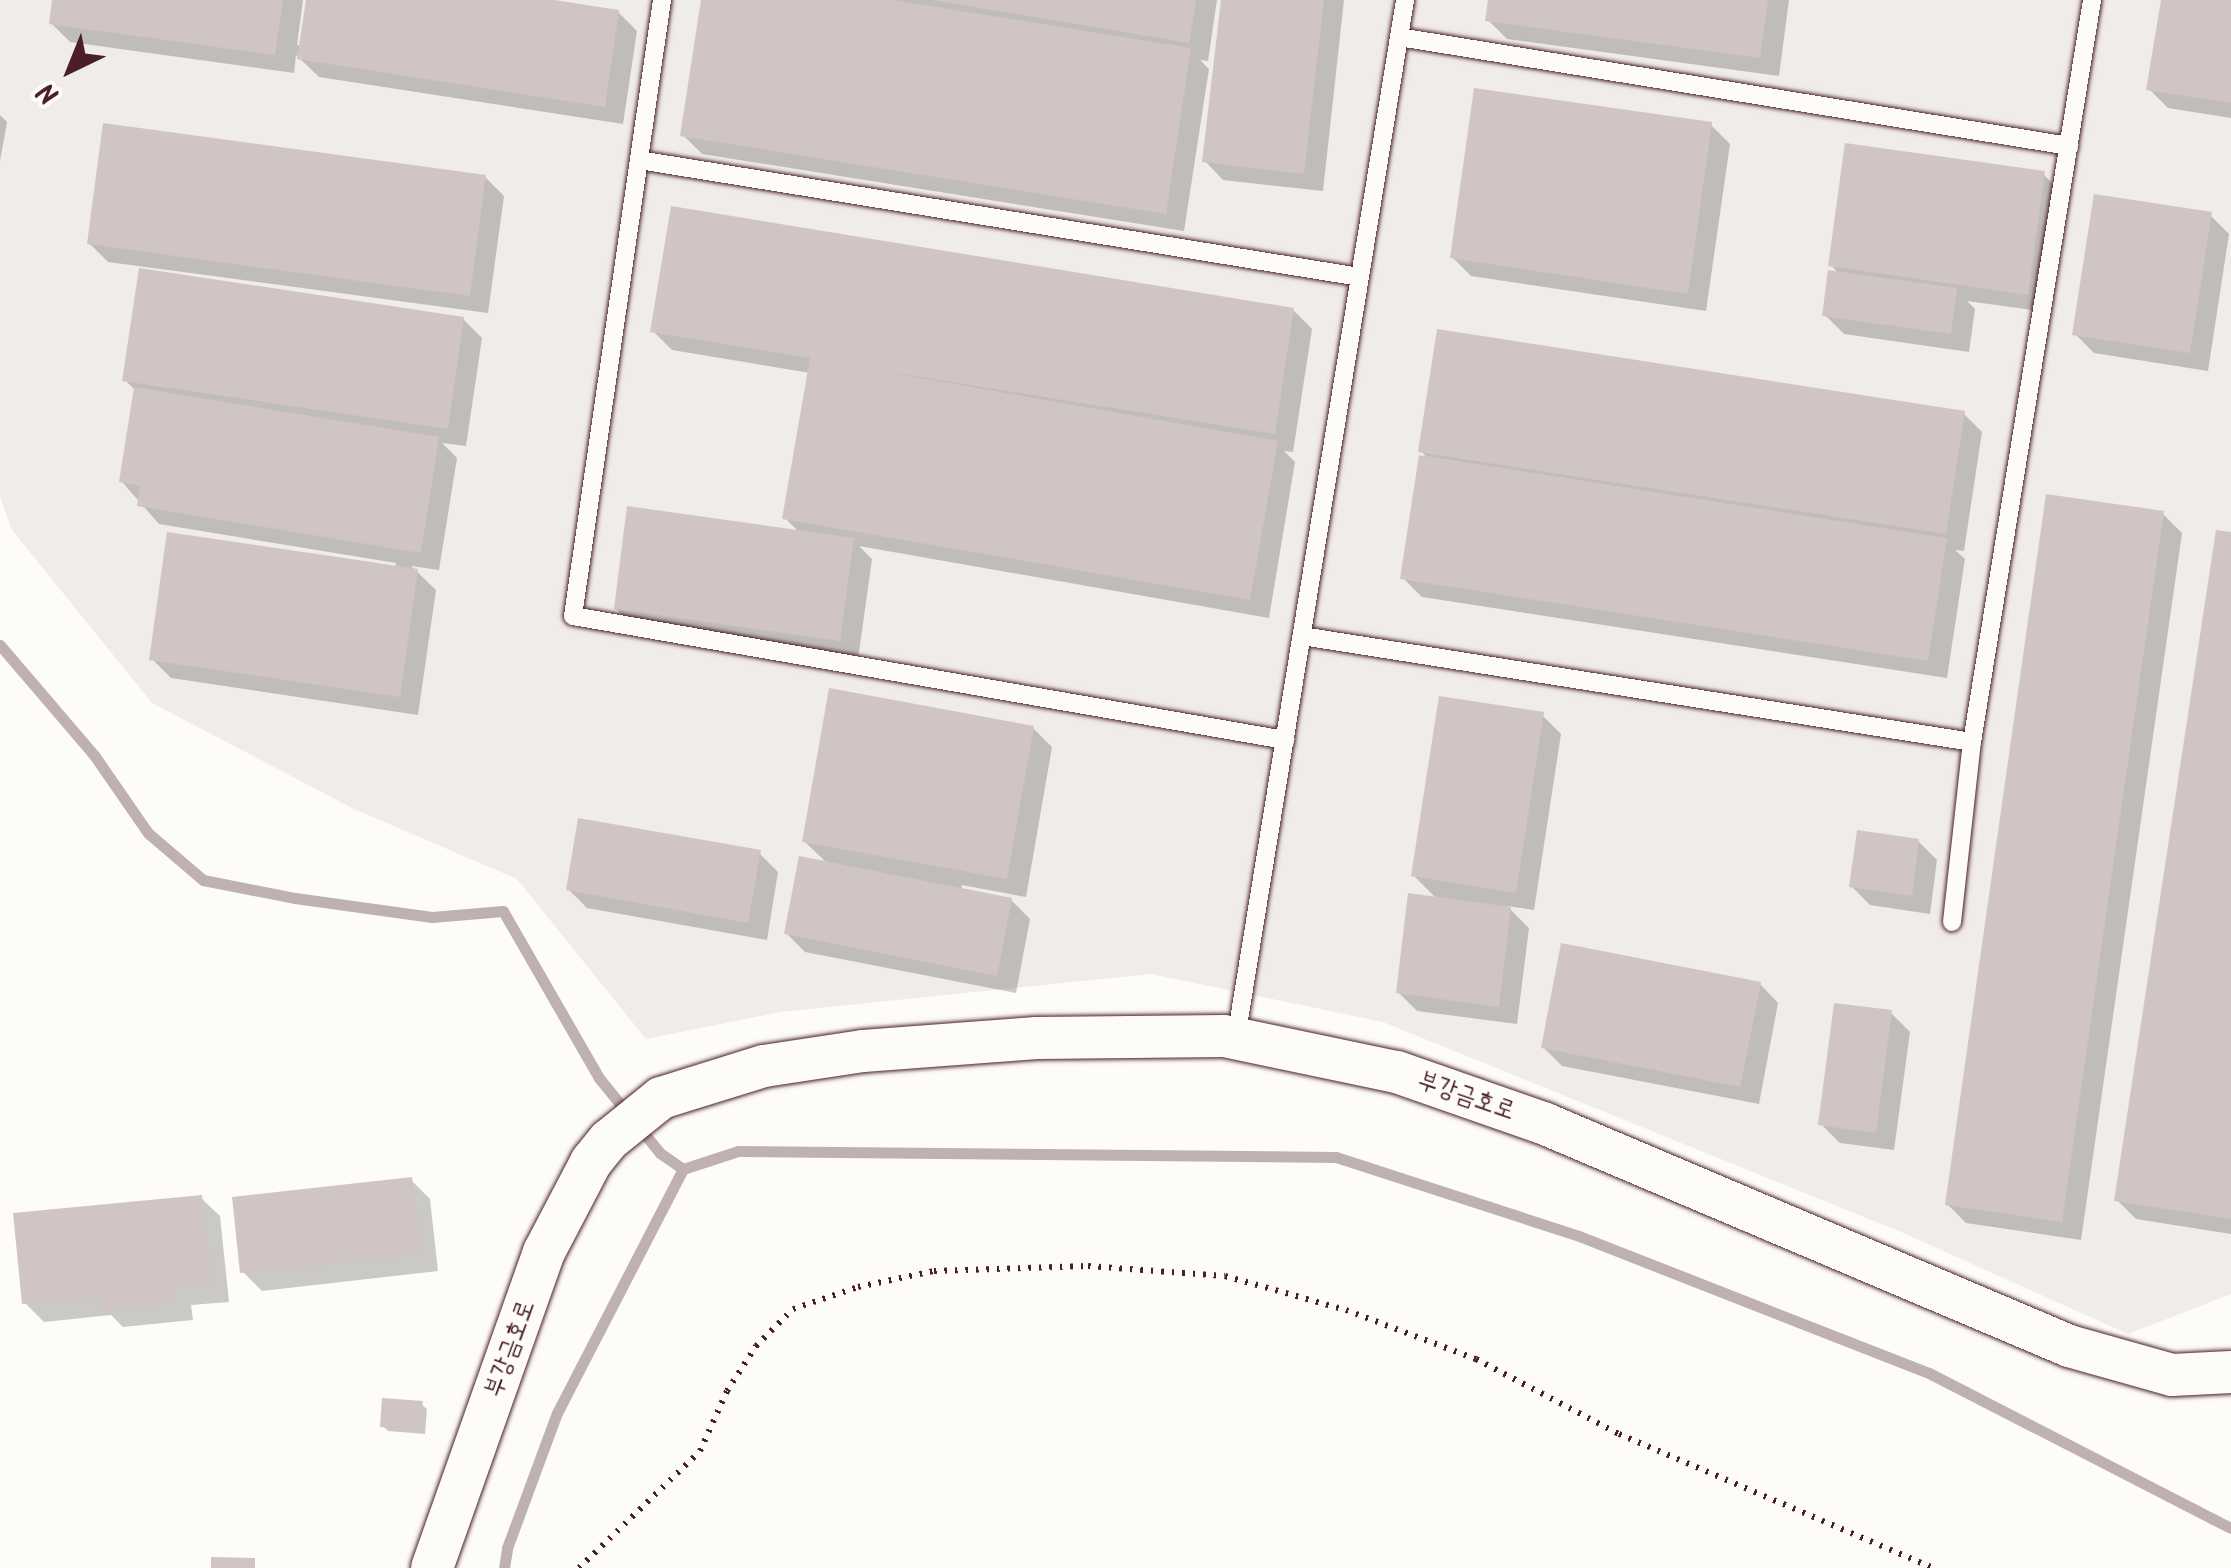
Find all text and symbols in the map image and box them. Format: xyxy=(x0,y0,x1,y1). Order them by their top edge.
north arrow xyxy=(20,20,120,120)
text: N xyxy=(27,70,71,115)
street label: 부강금호로 xyxy=(1414,1065,1518,1127)
street label: 부강금호로 xyxy=(479,1297,541,1401)

